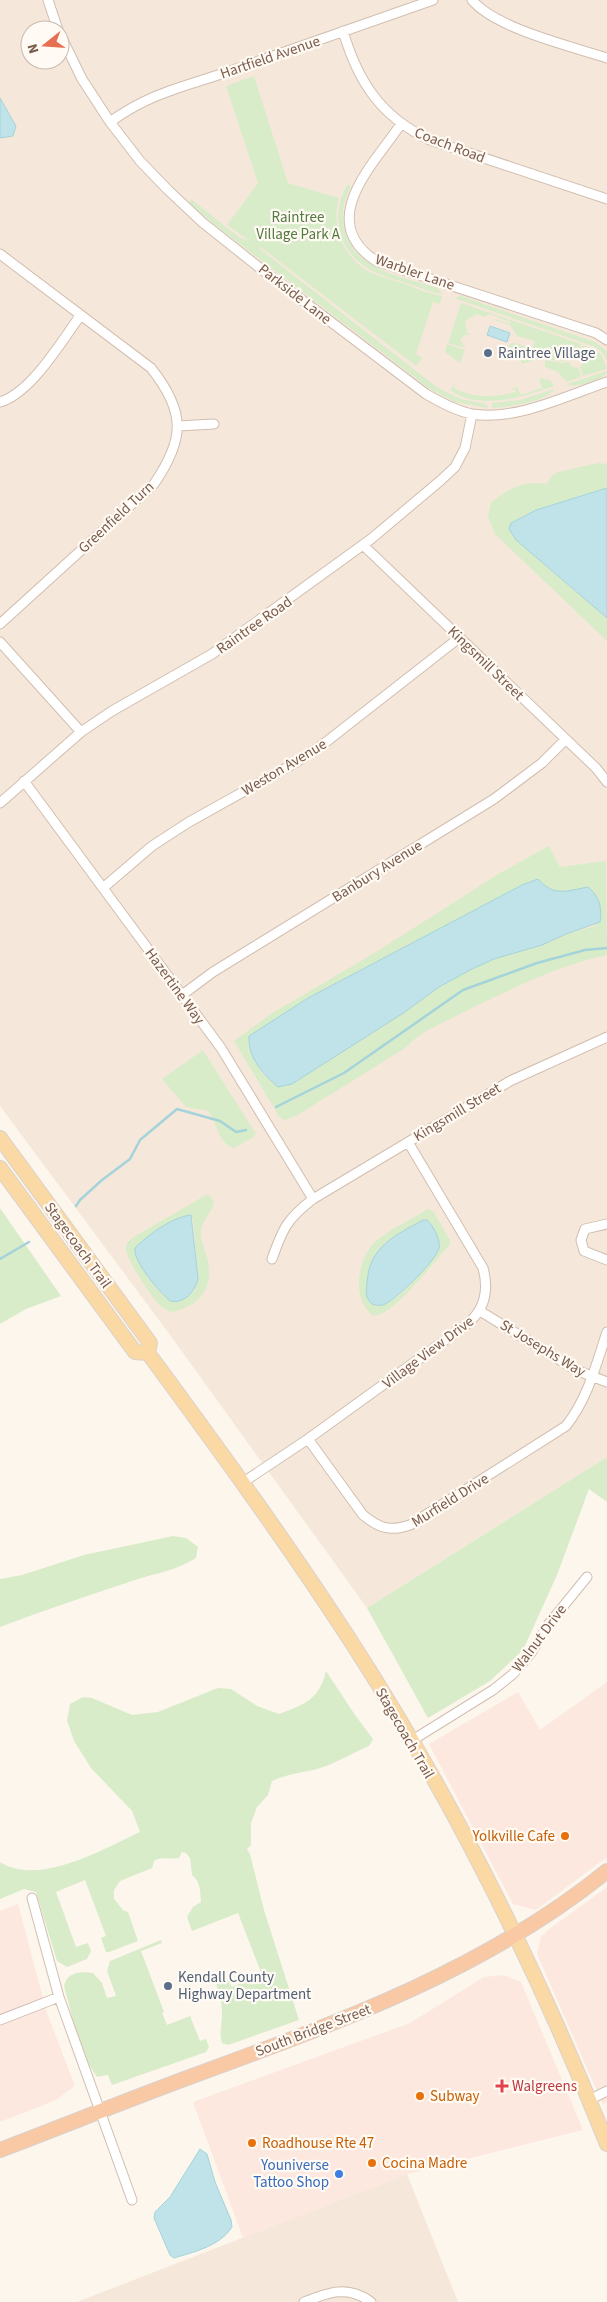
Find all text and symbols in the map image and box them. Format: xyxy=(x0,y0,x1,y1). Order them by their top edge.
north arrow xyxy=(20,20,70,70)
street label: Hartfield Avenue xyxy=(217,31,323,84)
text: N xyxy=(23,41,44,56)
street label: Coach Road xyxy=(411,122,488,169)
park label: Raintree Village Park A xyxy=(256,207,341,245)
street label: Warbler Lane xyxy=(372,249,457,296)
street label: Parkside Lane xyxy=(254,259,336,330)
place label: Raintree Village xyxy=(498,343,595,364)
marker: Raintree Village xyxy=(482,347,494,359)
street label: Greenfield Turn xyxy=(74,477,159,558)
street label: Raintree Road xyxy=(212,592,296,659)
street label: Kingsmill Street xyxy=(443,621,528,705)
street label: Weston Avenue xyxy=(238,734,331,801)
street label: Banbury Avenue xyxy=(328,835,426,908)
street label: Hazertine Way xyxy=(140,944,209,1029)
street label: Kingsmill Street xyxy=(410,1078,505,1147)
street label: Stagecoach Trail xyxy=(39,1198,116,1293)
street label: Village View Drive xyxy=(378,1311,478,1394)
street label: St Josephs Way xyxy=(496,1315,590,1382)
street label: Murfield Drive xyxy=(408,1468,493,1533)
street label: Walnut Drive xyxy=(507,1600,572,1677)
street label: Stagecoach Trail xyxy=(370,1684,439,1783)
place label: Yolkville Cafe xyxy=(472,1826,555,1847)
marker: Yolkville Cafe xyxy=(559,1830,571,1842)
place label: Kendall County Highway Department xyxy=(178,1967,311,2005)
marker: Kendall County Highway Department xyxy=(162,1980,174,1992)
street label: South Bridge Street xyxy=(252,1999,374,2062)
place label: Walgreens xyxy=(512,2076,577,2097)
marker: Walgreens xyxy=(496,2080,508,2092)
place label: Subway xyxy=(430,2086,480,2107)
marker: Subway xyxy=(414,2090,426,2102)
place label: Roadhouse Rte 47 xyxy=(262,2133,374,2154)
marker: Roadhouse Rte 47 xyxy=(246,2137,258,2149)
place label: Cocina Madre xyxy=(382,2153,467,2174)
place label: Youniverse Tattoo Shop xyxy=(253,2155,329,2193)
marker: Cocina Madre xyxy=(366,2157,378,2169)
marker: Youniverse Tattoo Shop xyxy=(333,2168,345,2180)

